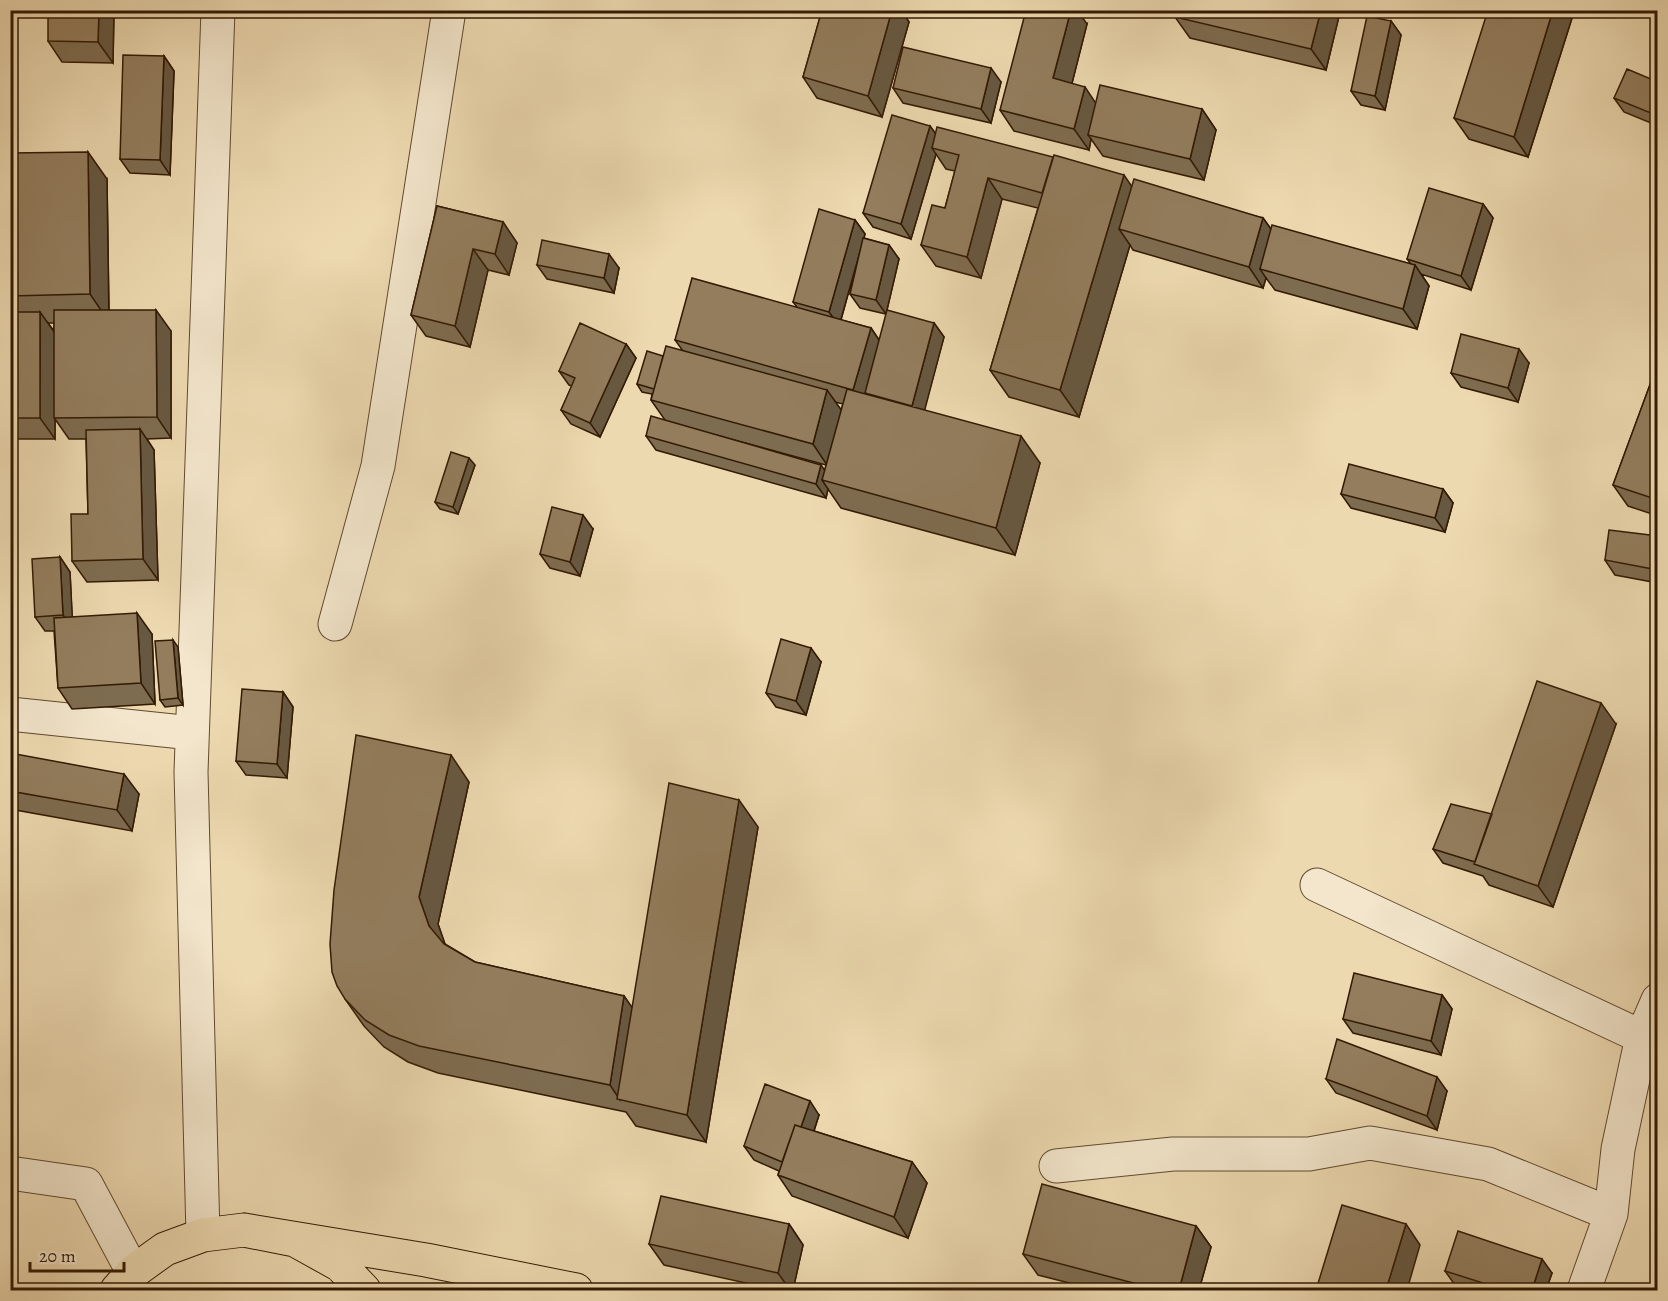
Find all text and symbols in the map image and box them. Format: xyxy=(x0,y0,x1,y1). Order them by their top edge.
scale bar xyxy=(30,1235,124,1273)
text: 20 m xyxy=(39,1244,76,1268)

